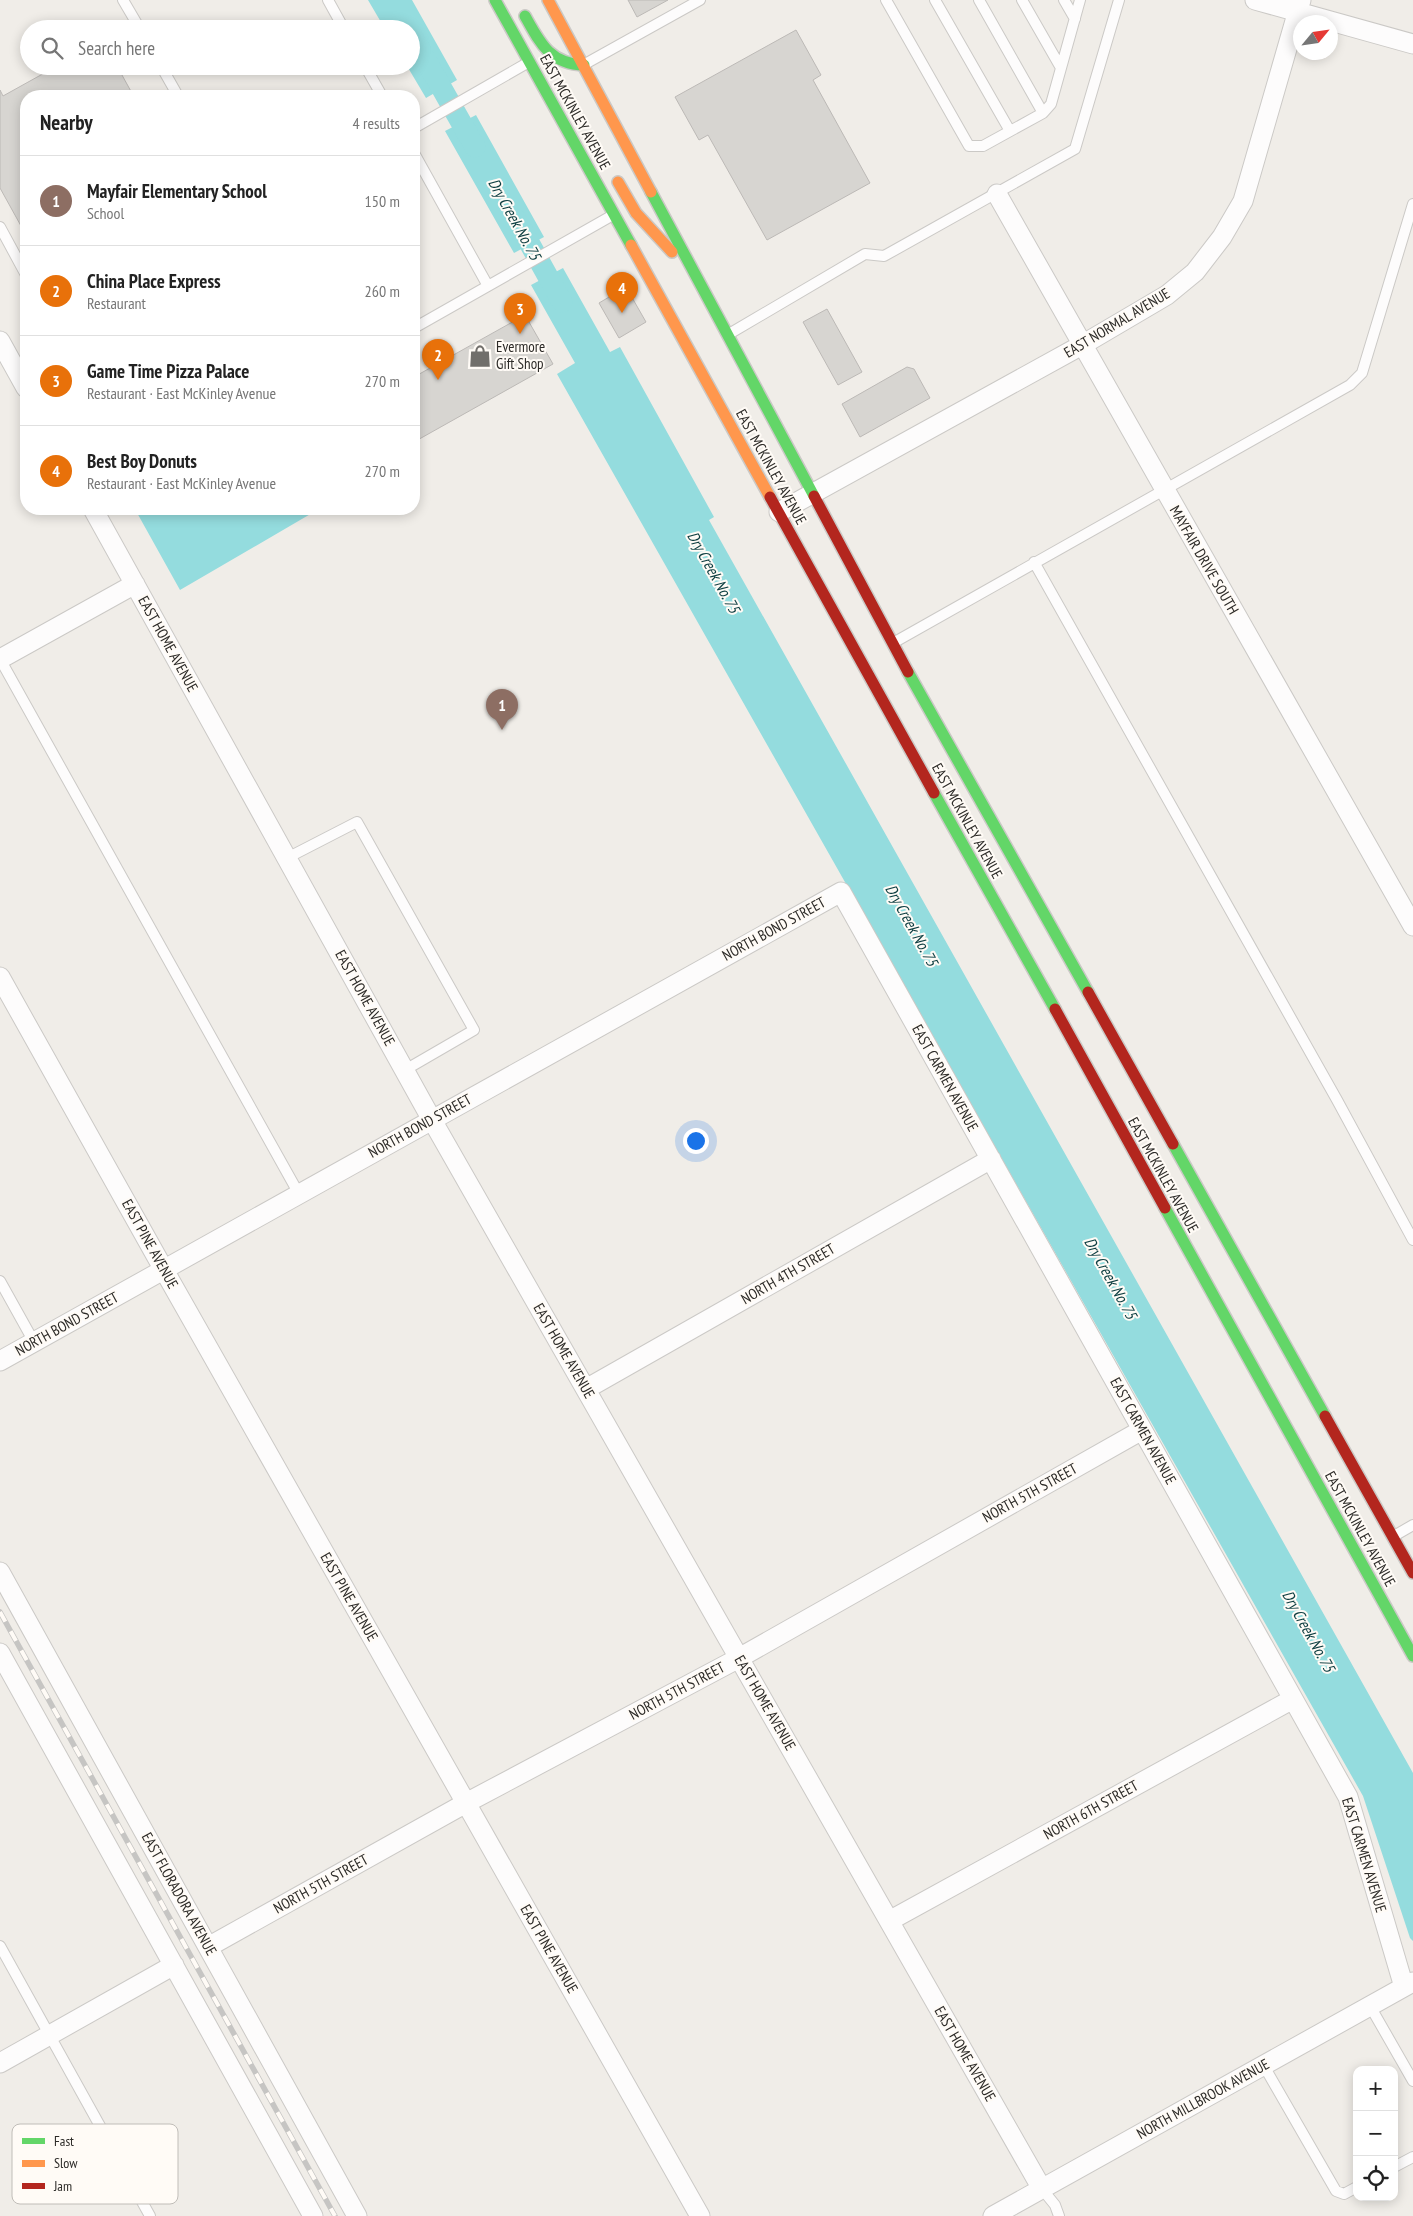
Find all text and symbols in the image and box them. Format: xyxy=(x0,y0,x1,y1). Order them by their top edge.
north arrow xyxy=(1293,15,1338,60)
search box xyxy=(20,20,420,75)
icon: search xyxy=(38,34,66,62)
text: Search here xyxy=(78,36,155,60)
street label: EAST MCKINLEY AVENUE xyxy=(536,51,615,173)
text: Nearby xyxy=(40,109,93,136)
text: 4 results xyxy=(353,113,400,133)
water label: Dry Creek No. 75 xyxy=(484,175,547,265)
text: Mayfair Elementary School xyxy=(87,179,267,203)
text: 1 xyxy=(52,191,60,211)
text: 150 m xyxy=(365,191,400,211)
text: School xyxy=(87,203,124,223)
text: China Place Express xyxy=(87,269,221,293)
pin: 4 xyxy=(606,272,638,313)
text: 2 xyxy=(52,281,60,301)
text: 260 m xyxy=(365,281,400,301)
street label: EAST NORMAL AVENUE xyxy=(1060,283,1173,362)
text: Restaurant xyxy=(87,293,146,313)
pin: 3 xyxy=(504,293,536,334)
place label: Evermore Gift Shop xyxy=(496,337,545,373)
pin: 2 xyxy=(422,339,454,380)
shop icon: Evermore Gift Shop xyxy=(467,343,493,369)
text: Game Time Pizza Palace xyxy=(87,359,249,383)
text: 3 xyxy=(52,371,60,391)
text: 270 m xyxy=(365,371,400,391)
text: Restaurant · East McKinley Avenue xyxy=(87,383,276,403)
street label: EAST MCKINLEY AVENUE xyxy=(732,406,811,528)
text: Best Boy Donuts xyxy=(87,449,197,473)
text: 4 xyxy=(52,461,60,481)
text: 270 m xyxy=(365,461,400,481)
text: Restaurant · East McKinley Avenue xyxy=(87,473,276,493)
street label: MAYFAIR DRIVE SOUTH xyxy=(1166,502,1243,617)
water label: Dry Creek No. 75 xyxy=(683,528,746,618)
street label: EAST HOME AVENUE xyxy=(134,593,203,695)
pin: 1 xyxy=(486,689,518,730)
street label: EAST MCKINLEY AVENUE xyxy=(928,760,1007,882)
water label: Dry Creek No. 75 xyxy=(881,881,944,971)
street label: NORTH BOND STREET xyxy=(719,892,829,965)
street label: EAST HOME AVENUE xyxy=(331,947,400,1049)
street label: EAST CARMEN AVENUE xyxy=(908,1021,983,1134)
street label: NORTH BOND STREET xyxy=(365,1089,475,1162)
street label: EAST MCKINLEY AVENUE xyxy=(1124,1114,1203,1236)
your location xyxy=(683,1128,709,1154)
street label: EAST PINE AVENUE xyxy=(118,1196,183,1292)
water label: Dry Creek No. 75 xyxy=(1080,1234,1143,1324)
street label: NORTH 4TH STREET xyxy=(737,1239,838,1308)
street label: NORTH BOND STREET xyxy=(12,1287,122,1360)
street label: EAST HOME AVENUE xyxy=(530,1300,599,1402)
street label: EAST CARMEN AVENUE xyxy=(1106,1374,1181,1487)
street label: NORTH 5TH STREET xyxy=(979,1459,1081,1526)
street label: EAST MCKINLEY AVENUE xyxy=(1321,1468,1400,1590)
street label: EAST PINE AVENUE xyxy=(316,1549,382,1644)
water label: Dry Creek No. 75 xyxy=(1278,1587,1341,1677)
street label: EAST HOME AVENUE xyxy=(731,1652,800,1754)
street label: NORTH 5TH STREET xyxy=(626,1657,728,1724)
street label: NORTH 6TH STREET xyxy=(1040,1776,1142,1843)
street label: EAST CARMEN AVENUE xyxy=(1338,1795,1391,1915)
street label: EAST FLORADORA AVENUE xyxy=(138,1829,221,1959)
street label: NORTH 5TH STREET xyxy=(270,1850,372,1917)
street label: EAST PINE AVENUE xyxy=(516,1901,582,1996)
street label: EAST HOME AVENUE xyxy=(931,2003,1000,2105)
street label: NORTH MILLBROOK AVENUE xyxy=(1133,2054,1272,2143)
map controls xyxy=(1353,2066,1398,2201)
button: + xyxy=(1353,2066,1398,2111)
button: − xyxy=(1353,2111,1398,2156)
legend xyxy=(12,2124,178,2204)
text: Fast xyxy=(54,2132,74,2150)
text: Slow xyxy=(54,2154,78,2172)
button: locate xyxy=(1353,2156,1398,2201)
text: Jam xyxy=(53,2177,72,2195)

